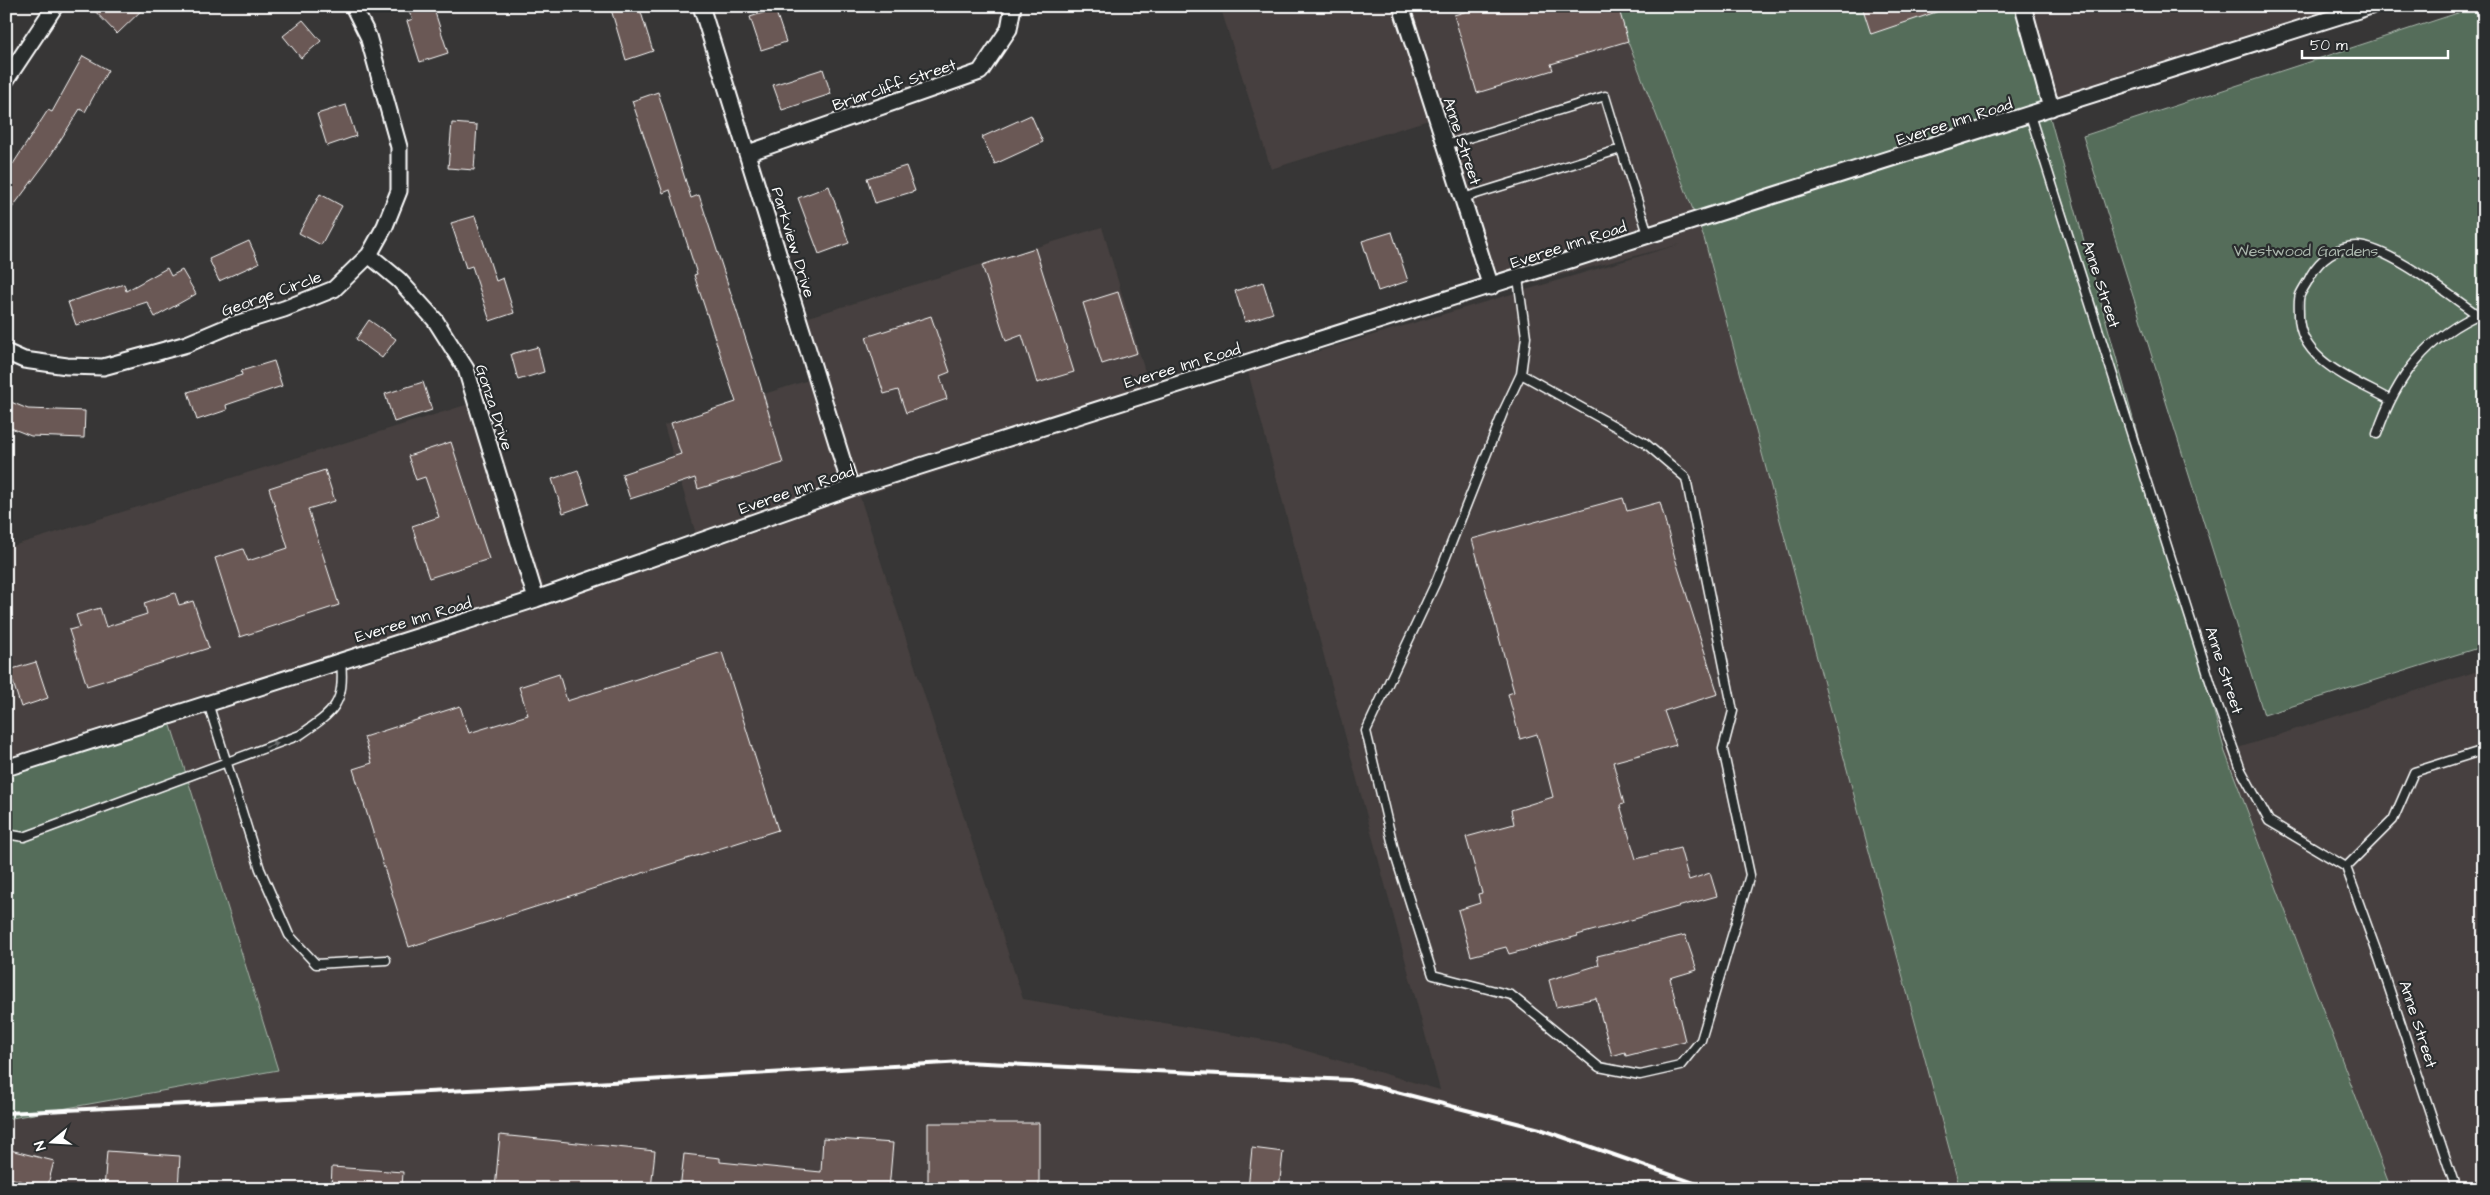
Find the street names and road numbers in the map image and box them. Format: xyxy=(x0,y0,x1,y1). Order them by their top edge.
street label: Briarcliff Street xyxy=(830,53,960,116)
street label: Everee Inn Road xyxy=(1894,93,2015,151)
street label: Anne Street xyxy=(1438,95,1487,188)
street label: Parkview Drive xyxy=(766,184,820,300)
street label: Everee Inn Road xyxy=(1508,216,1629,274)
street label: Anne Street xyxy=(2077,238,2126,331)
street label: George Circle xyxy=(218,266,325,323)
street label: Everee Inn Road xyxy=(1121,338,1243,394)
street label: Gonza Drive xyxy=(470,362,518,453)
street label: Everee Inn Road xyxy=(736,460,857,520)
street label: Everee Inn Road xyxy=(352,592,474,648)
street label: Anne Street xyxy=(2200,624,2249,717)
street label: Anne Street xyxy=(2394,978,2443,1071)

